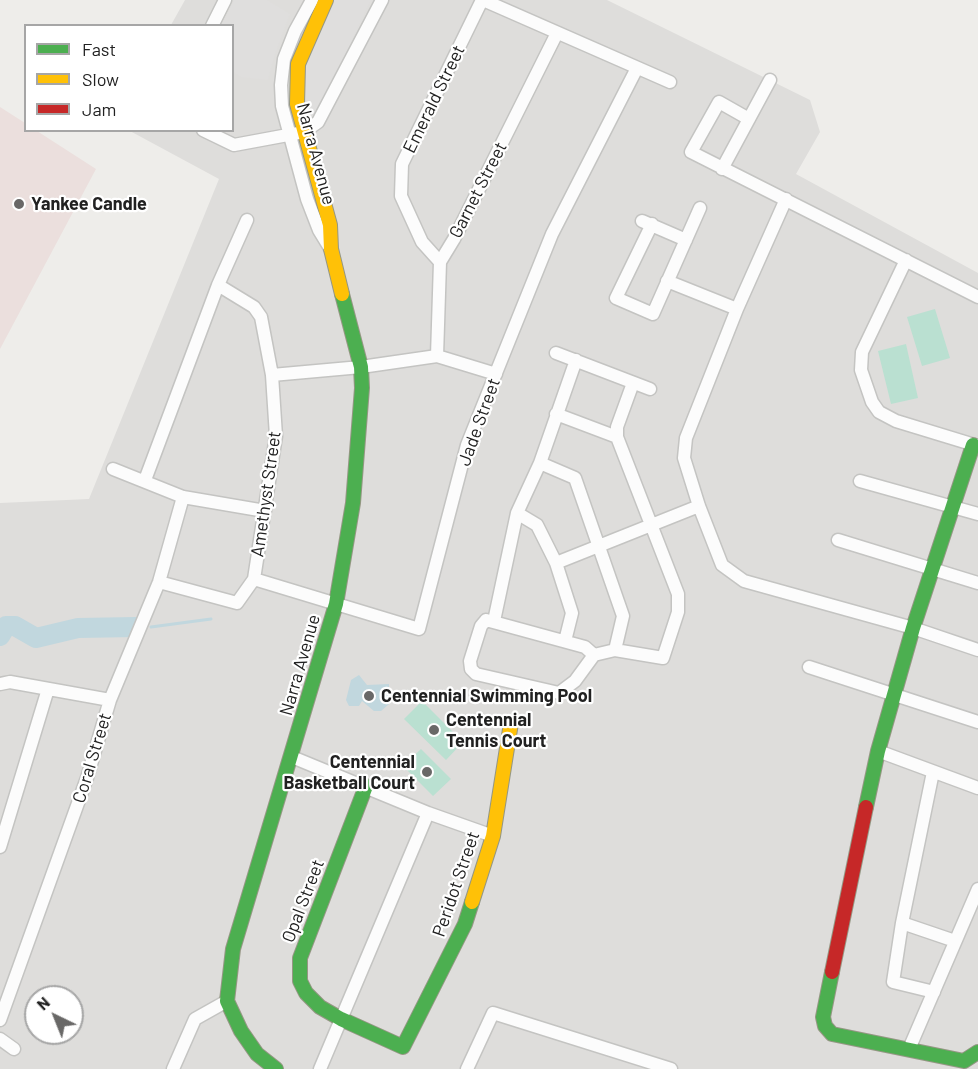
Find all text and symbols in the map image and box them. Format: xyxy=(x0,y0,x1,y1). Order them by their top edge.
legend xyxy=(24,24,234,132)
text: Fast xyxy=(82,38,116,60)
street label: Emerald Street xyxy=(399,41,469,157)
text: Slow xyxy=(82,68,119,90)
text: Jam xyxy=(82,98,116,120)
street label: Narra Avenue xyxy=(292,101,340,207)
street label: Garnet Street xyxy=(445,138,511,242)
place label: Yankee Candle xyxy=(31,193,147,215)
marker: Yankee Candle xyxy=(12,197,26,211)
street label: Jade Street xyxy=(453,375,505,469)
street label: Amethyst Street xyxy=(246,430,286,558)
street label: Narra Avenue xyxy=(275,612,325,718)
place label: Centennial Swimming Pool xyxy=(381,685,592,707)
marker: Centennial Swimming Pool xyxy=(362,689,376,703)
place label: Centennial Tennis Court xyxy=(446,709,546,752)
street label: Coral Street xyxy=(68,710,116,806)
marker: Centennial Tennis Court xyxy=(427,723,441,737)
place label: Centennial Basketball Court xyxy=(283,751,415,794)
marker: Centennial Basketball Court xyxy=(420,765,434,779)
street label: Peridot Street xyxy=(428,829,484,939)
street label: Opal Street xyxy=(277,856,329,946)
north arrow xyxy=(24,985,84,1045)
text: N xyxy=(32,992,53,1014)

